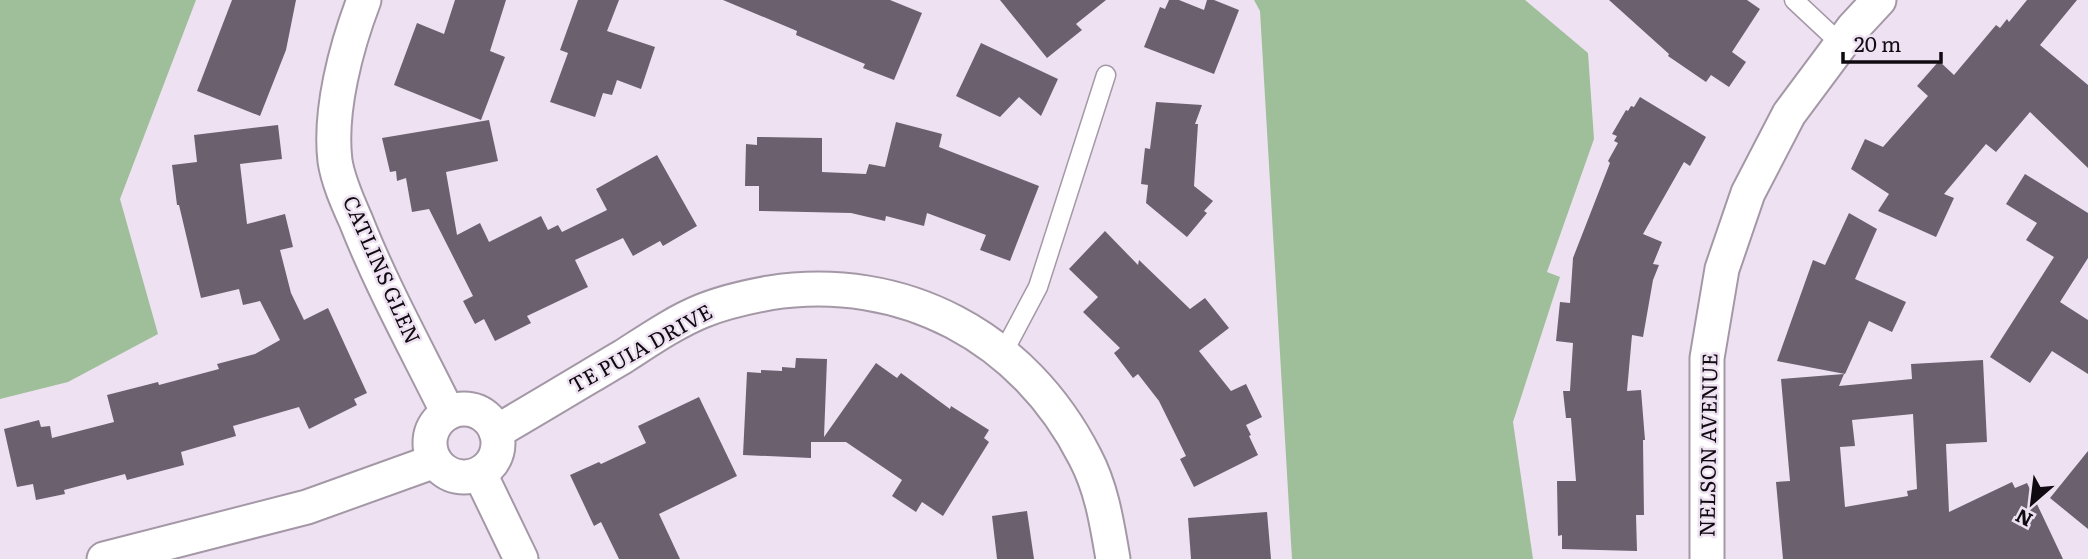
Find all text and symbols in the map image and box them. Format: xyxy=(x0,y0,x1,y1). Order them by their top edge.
scale bar xyxy=(1843,21,1941,65)
text: 20 m xyxy=(1854,27,1901,58)
street label: CATLINS GLEN xyxy=(337,190,430,348)
street label: TE PUIA DRIVE xyxy=(562,295,717,399)
street label: NELSON AVENUE xyxy=(1689,353,1724,537)
north arrow xyxy=(1997,468,2067,538)
text: N xyxy=(2010,503,2037,535)

